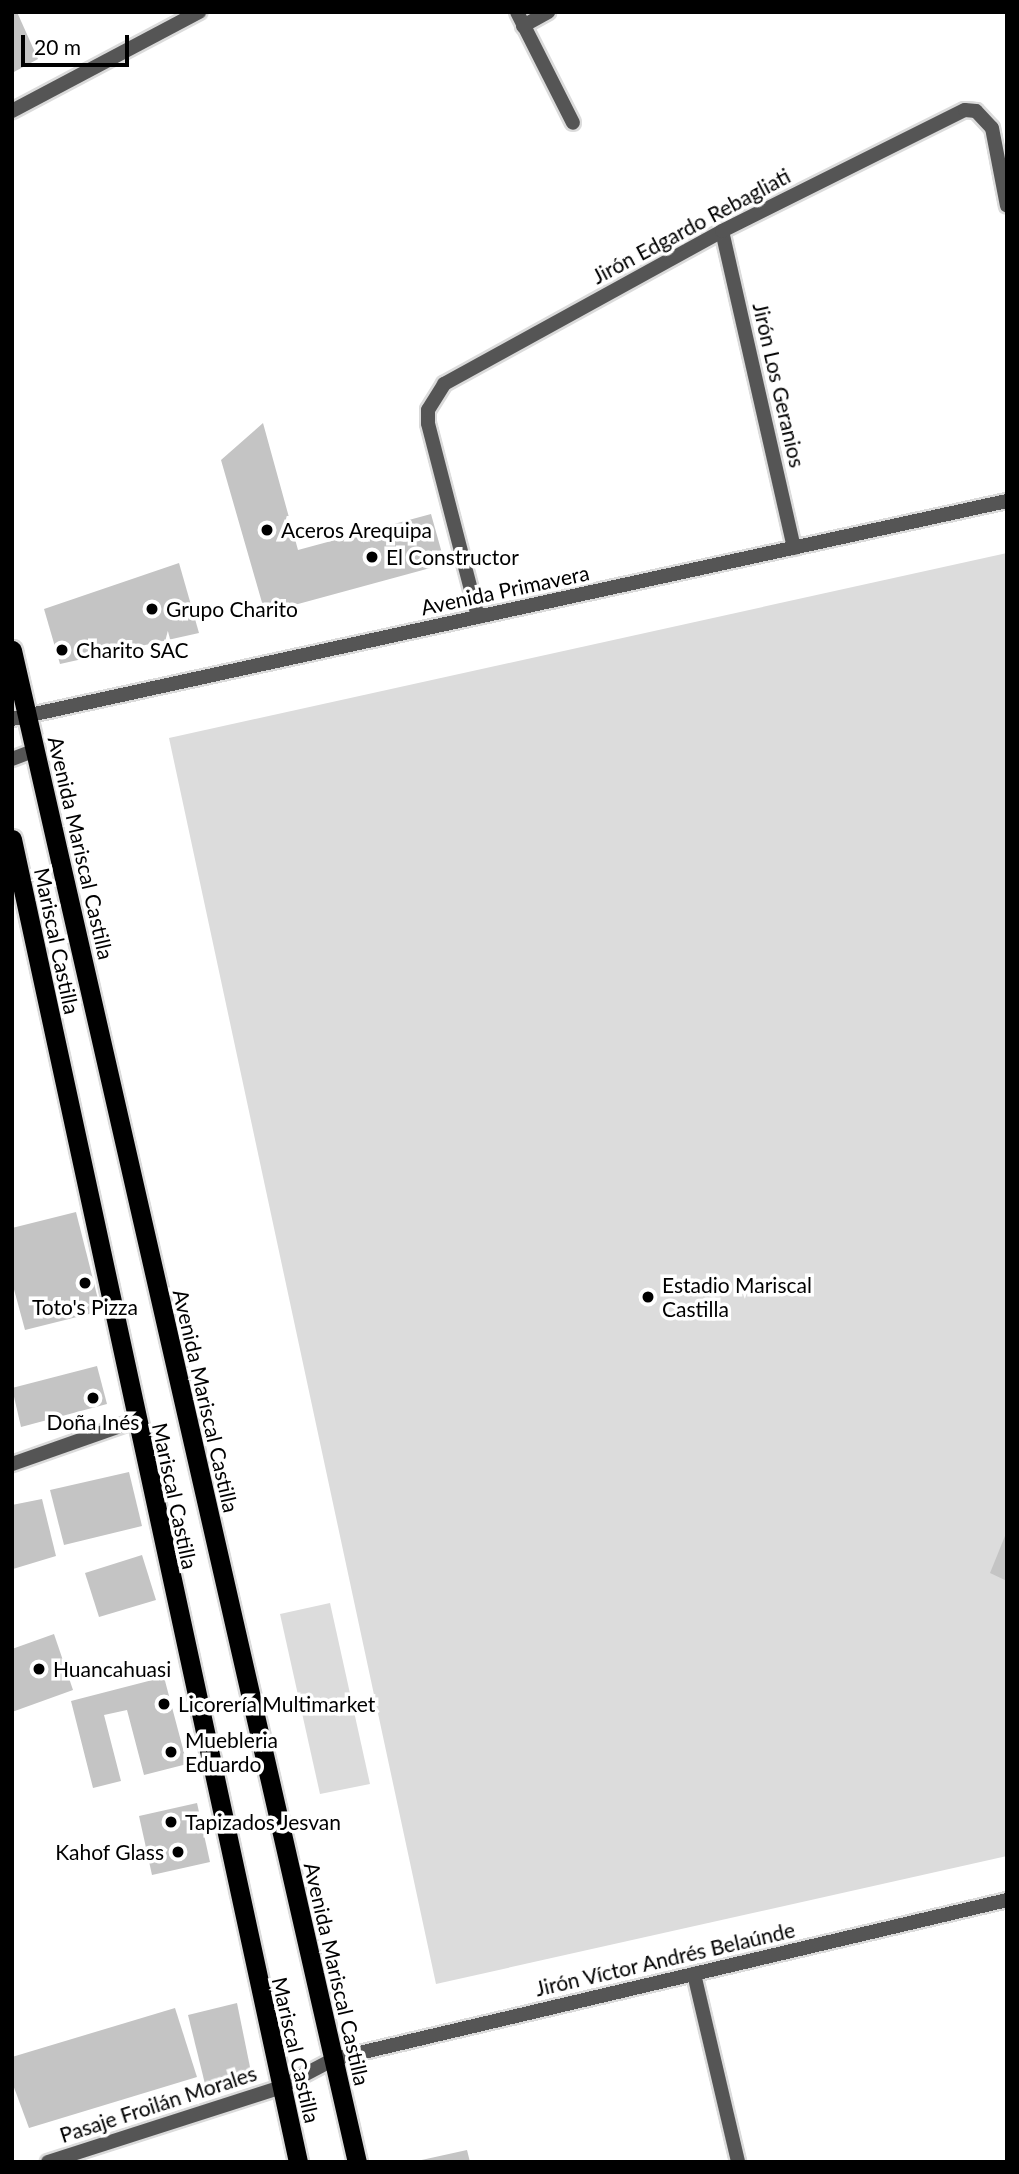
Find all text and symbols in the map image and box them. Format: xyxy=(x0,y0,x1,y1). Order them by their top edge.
scale bar xyxy=(24,21,133,65)
text: 20 m xyxy=(34,34,81,59)
street label: Jirón Edgardo Rebagliati xyxy=(588,163,794,289)
street label: Jirón Los Geranios xyxy=(748,300,810,470)
place label: Aceros Arequipa xyxy=(281,517,433,543)
marker: Aceros Arequipa xyxy=(259,522,275,538)
place label: El Constructor xyxy=(386,544,519,570)
marker: El Constructor xyxy=(364,549,380,565)
street label: Avenida Primavera xyxy=(419,560,591,620)
place label: Grupo Charito xyxy=(166,596,298,622)
marker: Grupo Charito xyxy=(144,601,160,617)
place label: Charito SAC xyxy=(76,637,189,663)
marker: Charito SAC xyxy=(54,642,70,658)
street label: Avenida Mariscal Castilla xyxy=(43,734,119,962)
street label: Mariscal Castilla xyxy=(29,865,85,1017)
place label: Estadio Mariscal Castilla xyxy=(662,1272,812,1322)
marker: Toto's Pizza xyxy=(77,1275,93,1291)
street label: Avenida Mariscal Castilla xyxy=(168,1287,244,1515)
marker: Estadio Mariscal Castilla xyxy=(640,1289,656,1305)
place label: Toto's Pizza xyxy=(32,1294,138,1320)
marker: Doña Inés xyxy=(85,1390,101,1406)
place label: Doña Inés xyxy=(47,1409,139,1435)
street label: Mariscal Castilla xyxy=(147,1420,203,1572)
place label: Huancahuasi xyxy=(53,1656,171,1682)
marker: Huancahuasi xyxy=(31,1661,47,1677)
place label: Licorería Multimarket xyxy=(178,1691,375,1717)
marker: Licorería Multimarket xyxy=(156,1696,172,1712)
place label: Muebleria Eduardo xyxy=(185,1727,278,1777)
marker: Muebleria Eduardo xyxy=(163,1744,179,1760)
place label: Tapizados Jesvan xyxy=(185,1809,342,1835)
marker: Tapizados Jesvan xyxy=(163,1814,179,1830)
place label: Kahof Glass xyxy=(55,1839,164,1865)
marker: Kahof Glass xyxy=(170,1844,186,1860)
street label: Avenida Mariscal Castilla xyxy=(299,1860,375,2088)
street label: Jirón Víctor Andrés Belaúnde xyxy=(532,1917,798,2001)
street label: Mariscal Castilla xyxy=(267,1975,325,2125)
street label: Pasaje Froilán Morales xyxy=(56,2060,260,2148)

